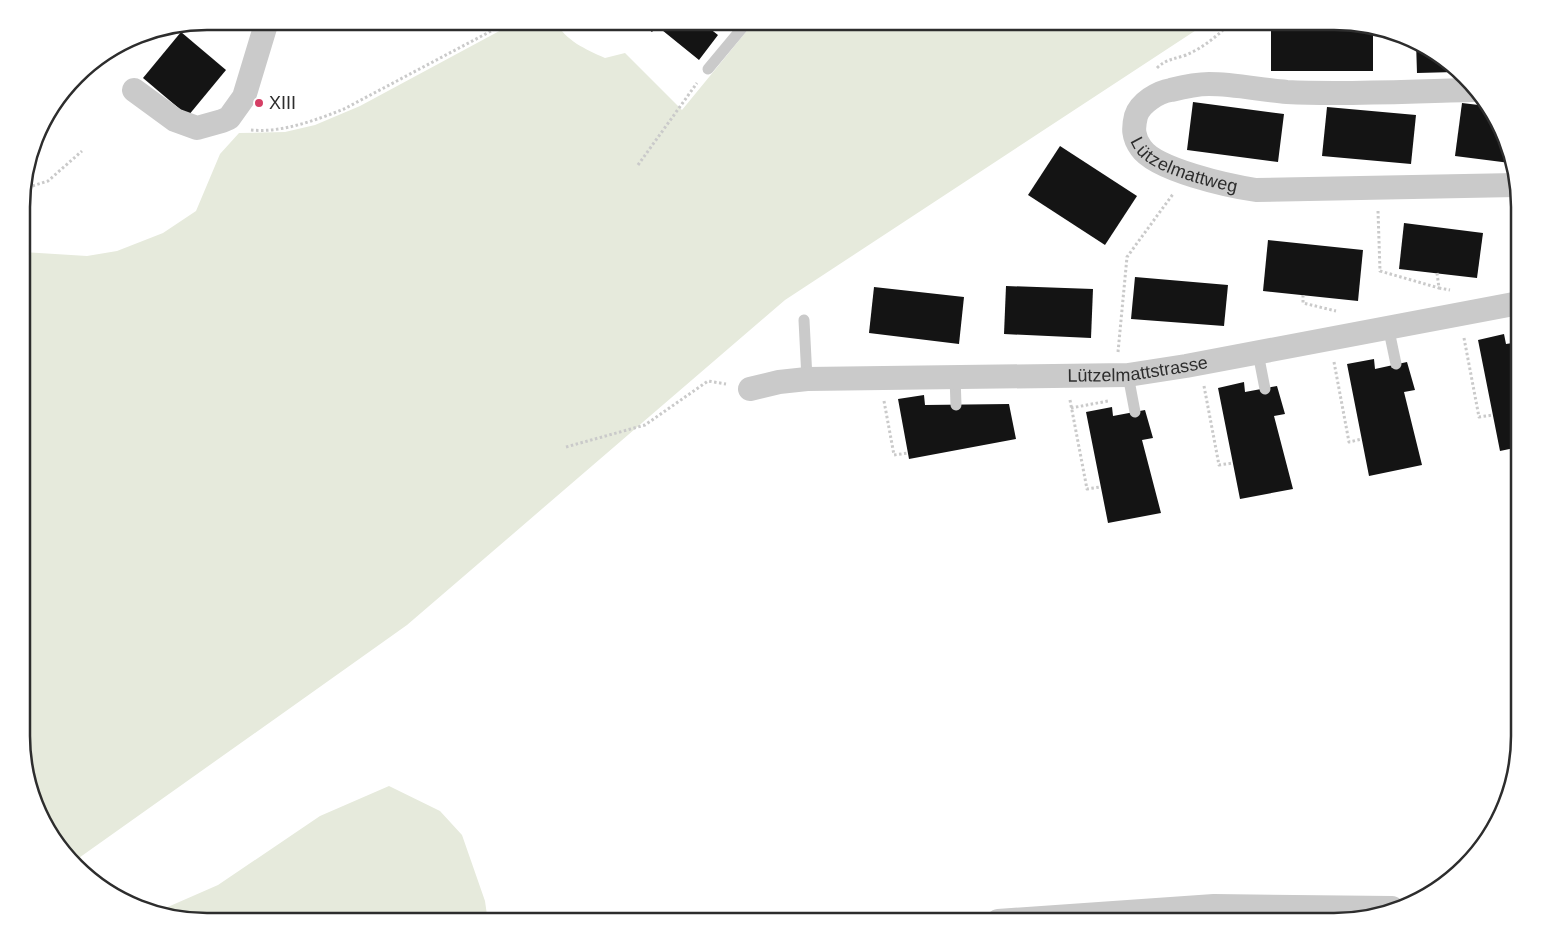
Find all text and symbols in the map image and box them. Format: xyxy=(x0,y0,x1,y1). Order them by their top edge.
place label: XIII xyxy=(269,93,296,113)
marker: XIII xyxy=(253,97,265,109)
street label: Lützelmattweg xyxy=(1126,134,1239,196)
street label: Lützelmattstrasse xyxy=(1067,352,1209,386)

